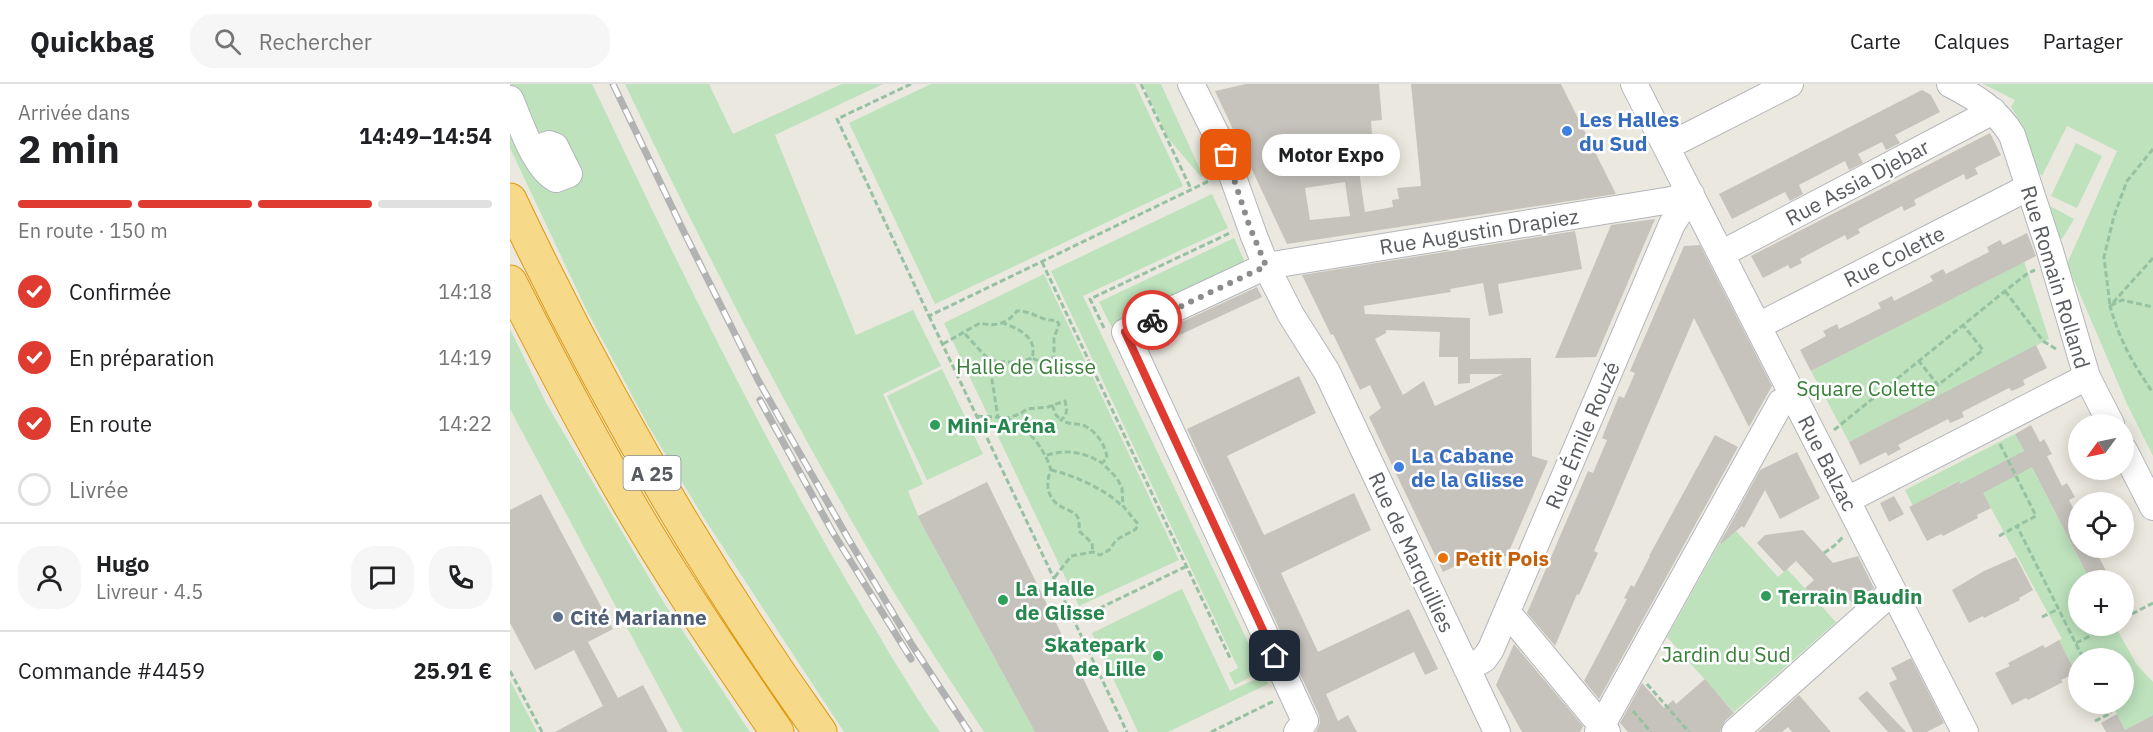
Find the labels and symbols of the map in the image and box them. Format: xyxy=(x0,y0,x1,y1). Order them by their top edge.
place label: Les Halles du Sud xyxy=(1579,105,1679,157)
marker: Les Halles du Sud xyxy=(1560,124,1574,138)
pin xyxy=(1200,129,1251,180)
street label: Rue Assia Djebar xyxy=(1780,132,1934,232)
callout: Motor Expo xyxy=(1262,134,1400,176)
street label: Rue Romain Rolland xyxy=(2015,182,2097,372)
street label: Rue Augustin Drapiez xyxy=(1377,201,1581,261)
street label: Rue Colette xyxy=(1839,219,1949,293)
courier xyxy=(1122,290,1182,350)
park label: Halle de Glisse xyxy=(956,352,1096,380)
street label: Rue Émile Rouzé xyxy=(1538,357,1626,513)
park label: Square Colette xyxy=(1796,374,1936,402)
street label: Rue Balzac xyxy=(1792,410,1864,516)
place label: Mini-Aréna xyxy=(947,411,1056,439)
north arrow xyxy=(2068,414,2134,480)
marker: Mini-Aréna xyxy=(928,418,942,432)
place label: La Cabane de la Glisse xyxy=(1411,441,1524,493)
road number: A 25 xyxy=(624,456,680,490)
marker: La Cabane de la Glisse xyxy=(1392,460,1406,474)
street label: Rue de Marquillies xyxy=(1363,467,1461,637)
place label: Petit Pois xyxy=(1455,544,1549,572)
marker: Petit Pois xyxy=(1436,551,1450,565)
place label: La Halle de Glisse xyxy=(1015,574,1105,626)
place label: Terrain Baudin xyxy=(1778,582,1923,610)
marker: Terrain Baudin xyxy=(1759,589,1773,603)
marker: La Halle de Glisse xyxy=(996,593,1010,607)
place label: Cité Marianne xyxy=(570,603,707,631)
marker: Cité Marianne xyxy=(551,610,565,624)
place label: Skatepark de Lille xyxy=(1044,630,1147,682)
pin xyxy=(1249,630,1300,681)
park label: Jardin du Sud xyxy=(1661,640,1791,668)
marker: Skatepark de Lille xyxy=(1151,649,1165,663)

